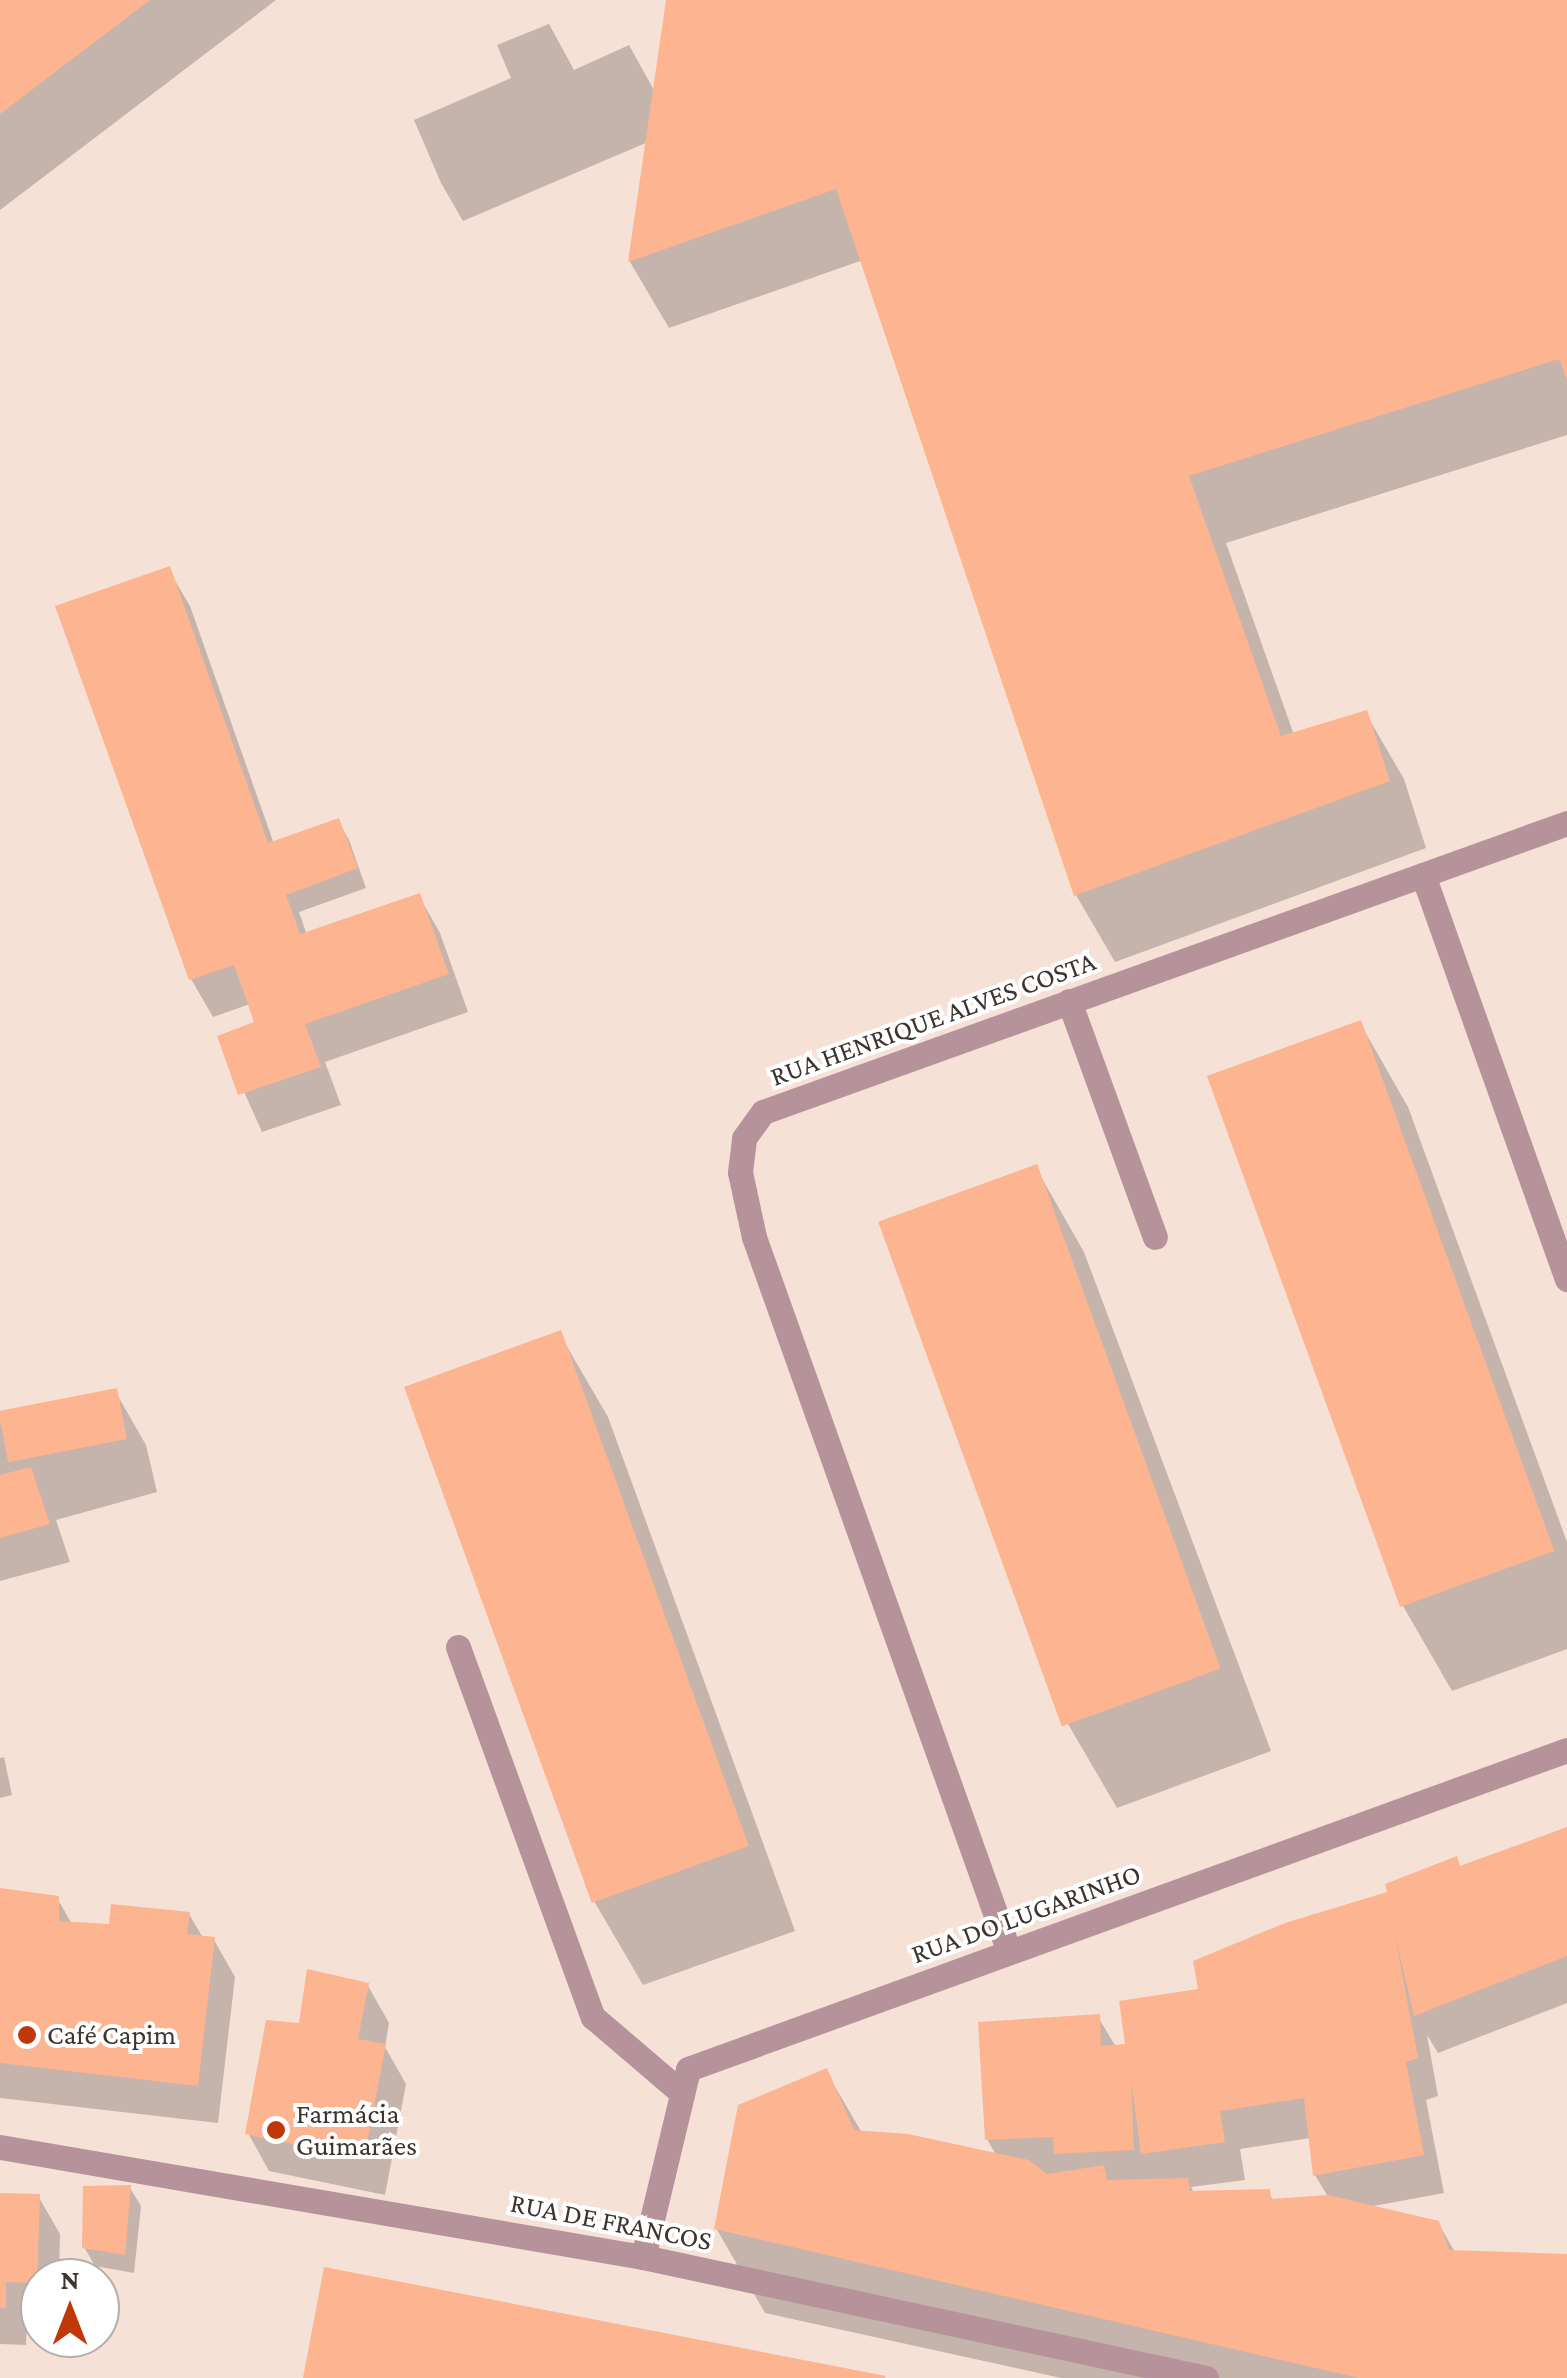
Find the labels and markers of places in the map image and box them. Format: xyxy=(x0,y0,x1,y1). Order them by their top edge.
place label: Café Capim xyxy=(47,2018,176,2052)
marker: Café Capim xyxy=(16,2024,38,2046)
place label: Farmácia Guimarães xyxy=(296,2097,417,2163)
marker: Farmácia Guimarães xyxy=(265,2119,287,2141)

